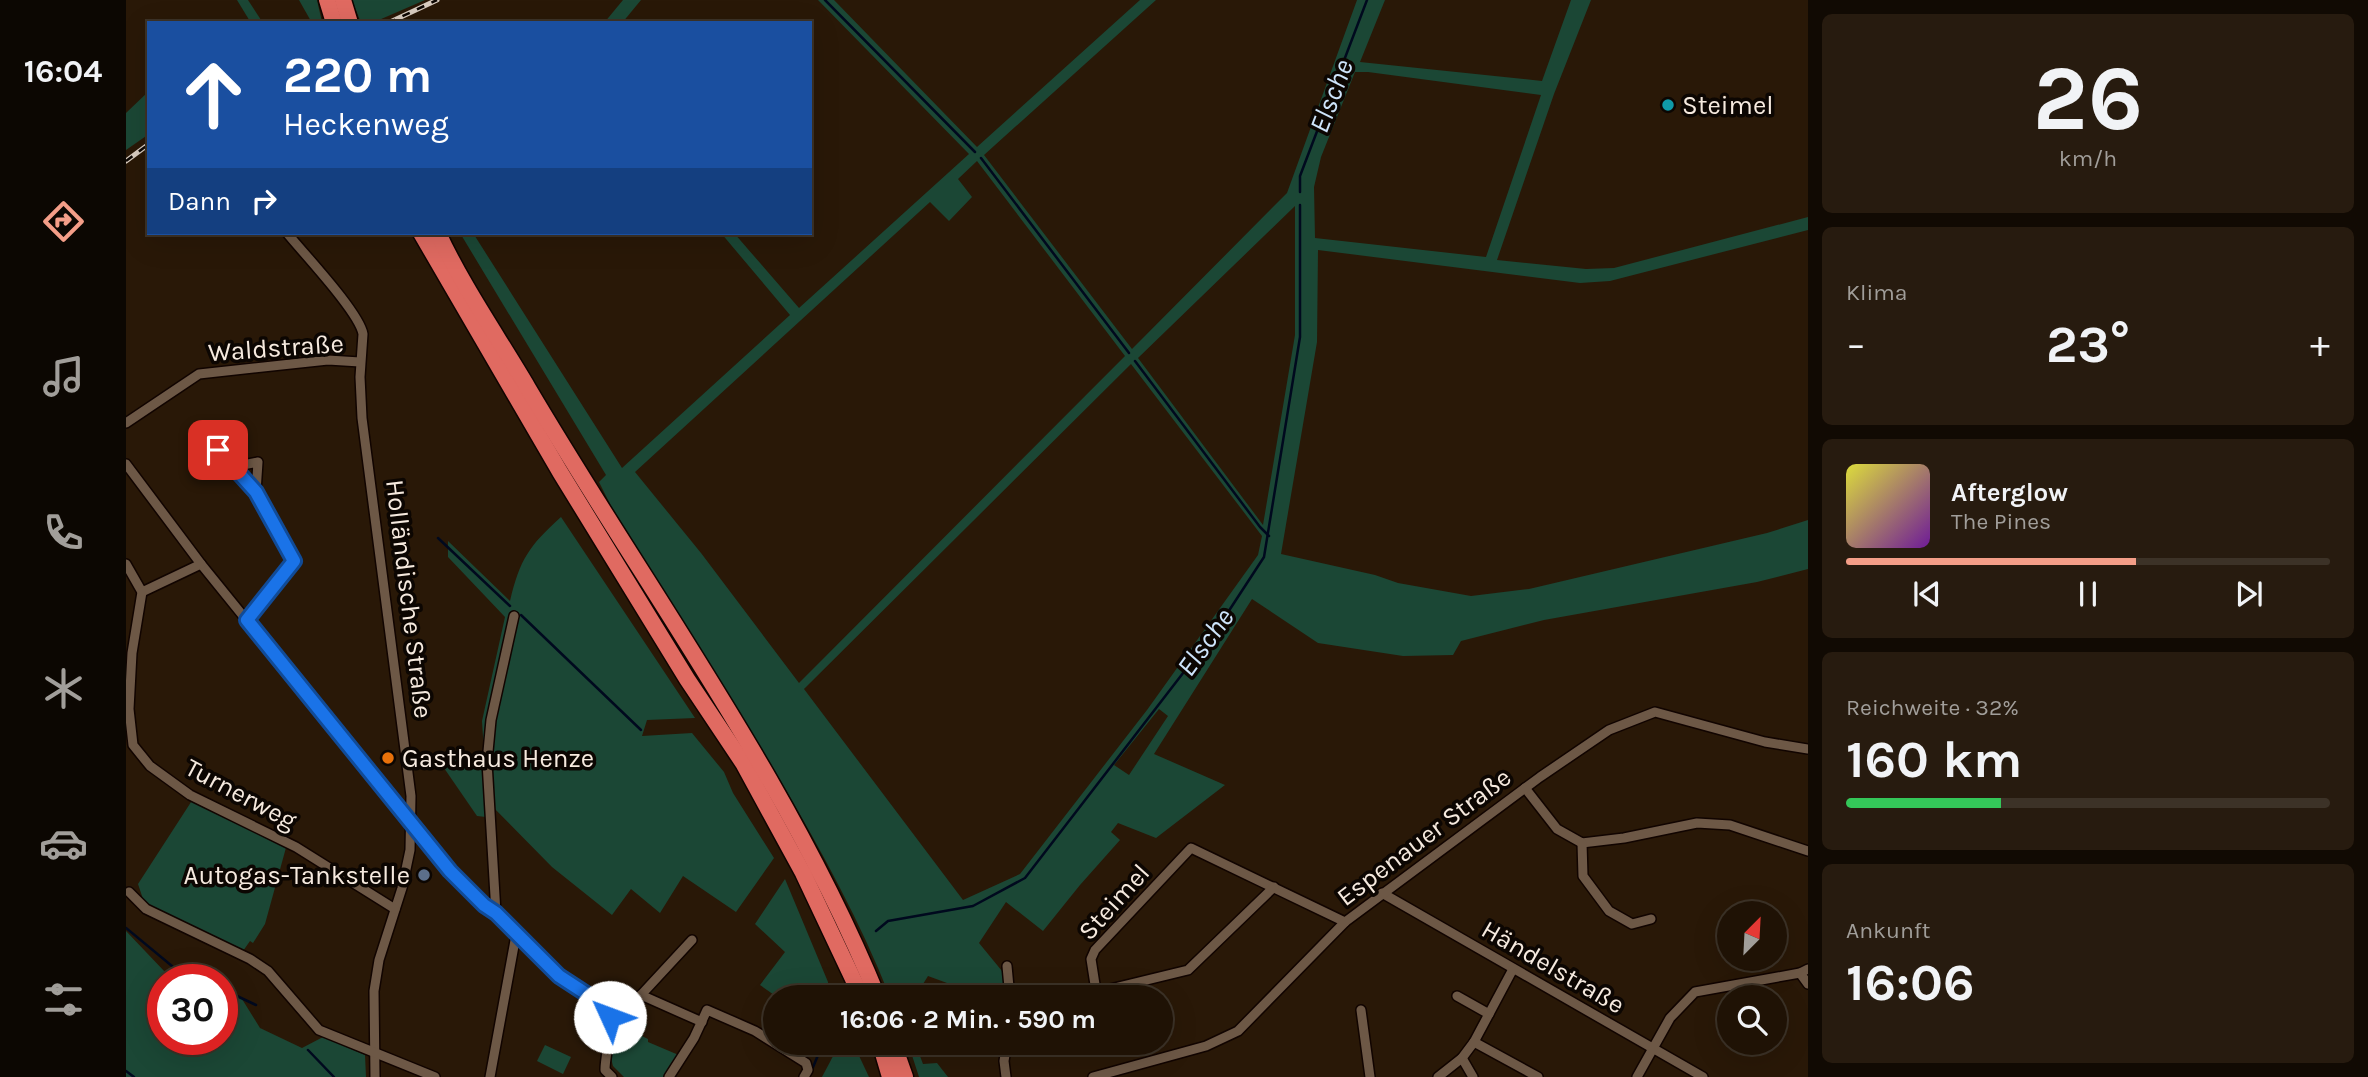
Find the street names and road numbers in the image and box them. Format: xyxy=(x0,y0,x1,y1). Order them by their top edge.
street label: Waldstraße xyxy=(207,328,345,368)
street label: Holländische Straße xyxy=(379,478,439,720)
street label: Turnerweg xyxy=(180,752,302,836)
street label: Espenauer Straße xyxy=(1331,761,1517,913)
street label: Steimel xyxy=(1072,858,1156,946)
street label: Händelstraße xyxy=(1476,914,1630,1020)

